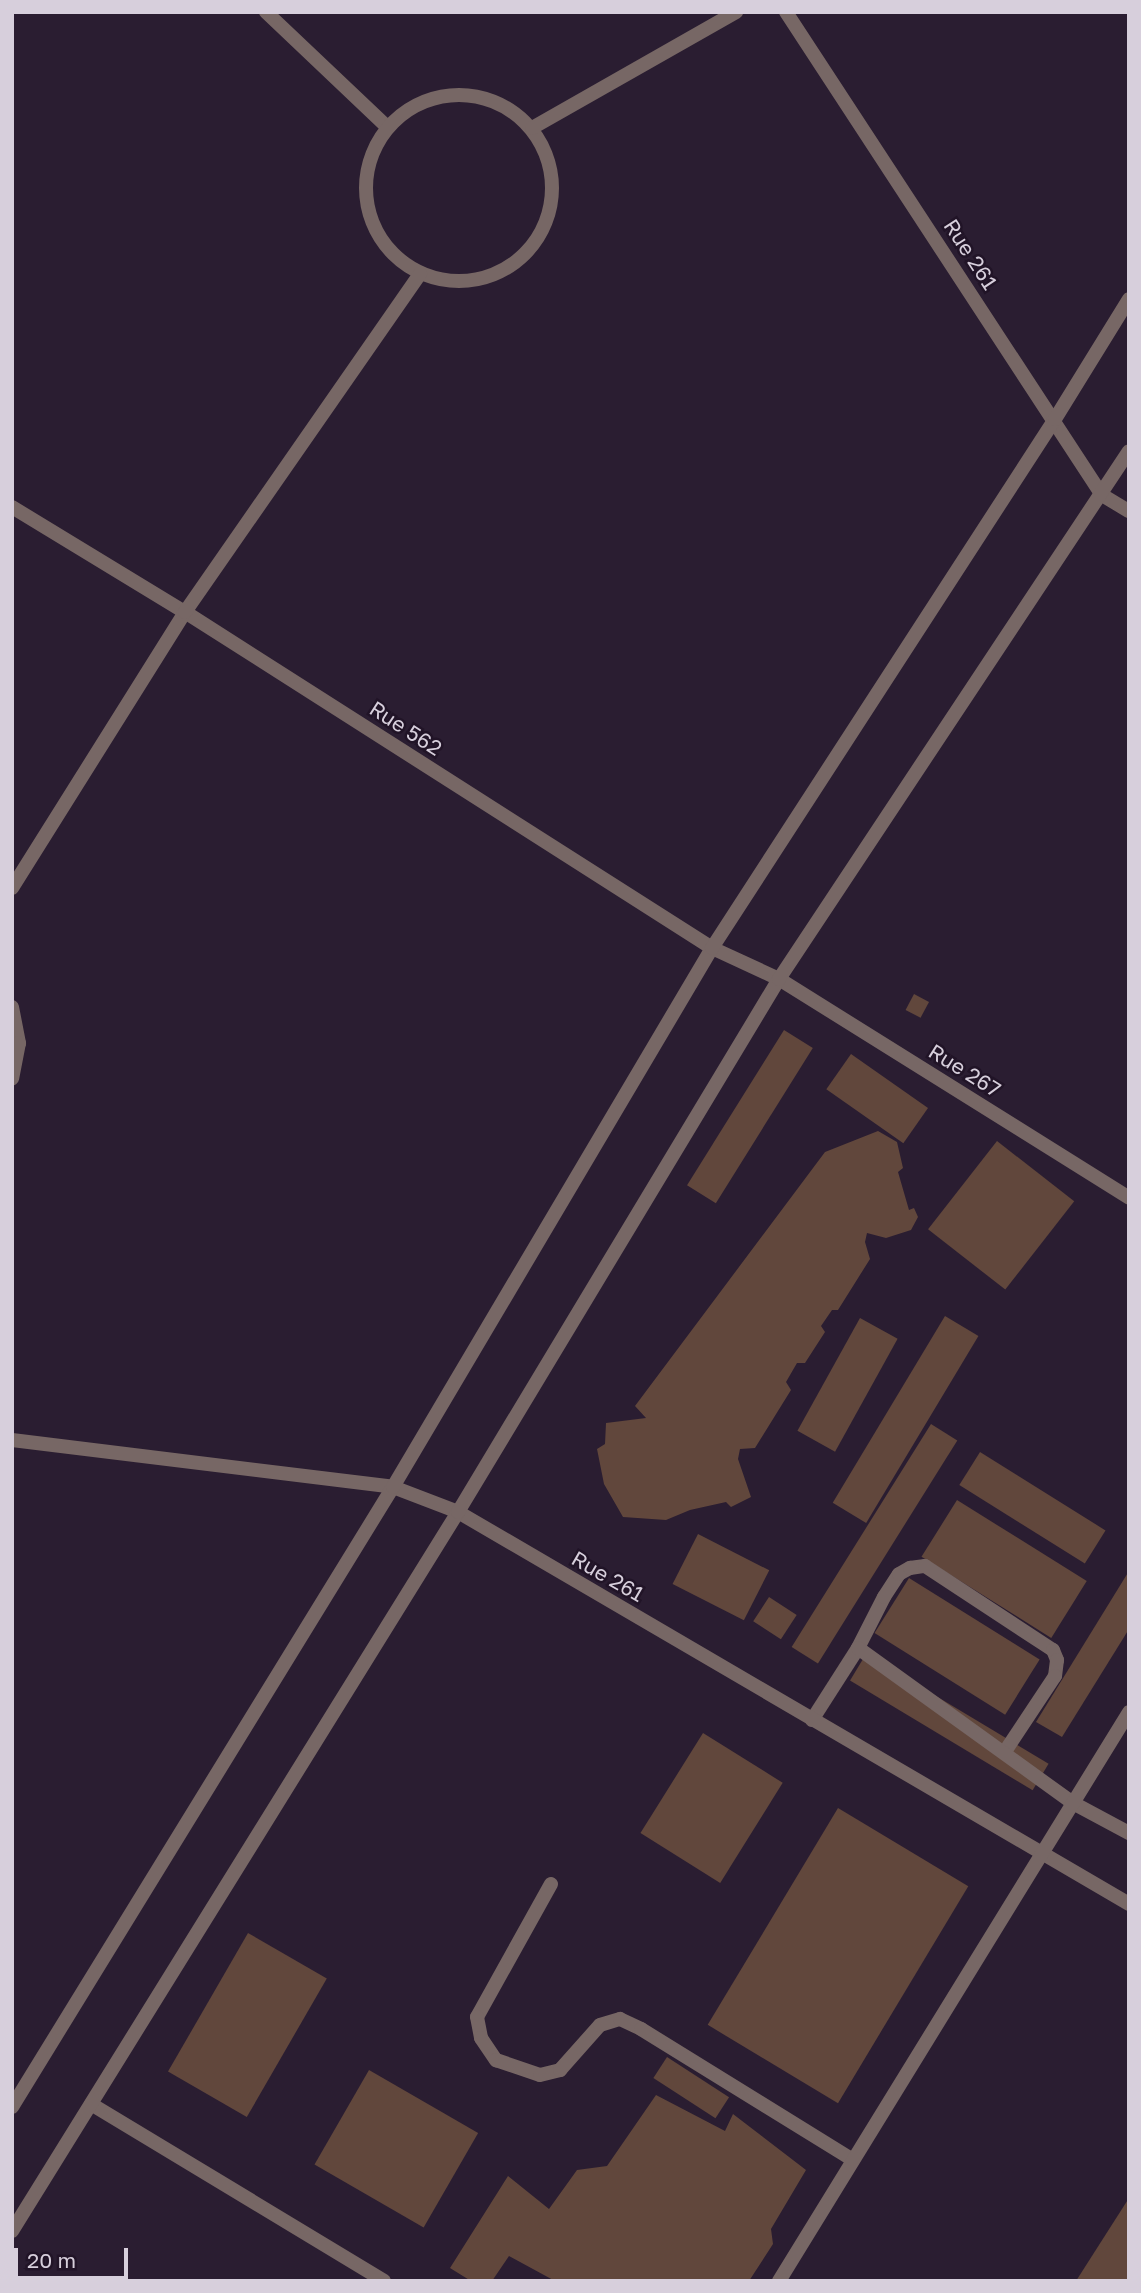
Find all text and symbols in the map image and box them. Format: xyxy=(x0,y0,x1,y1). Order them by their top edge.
street label: Rue 261 xyxy=(939,214,1003,294)
street label: Rue 562 xyxy=(365,695,447,761)
street label: Rue 267 xyxy=(924,1038,1006,1102)
street label: Rue 261 xyxy=(567,1545,649,1607)
scale bar xyxy=(18,2234,131,2278)
text: 20 m xyxy=(27,2247,76,2273)

